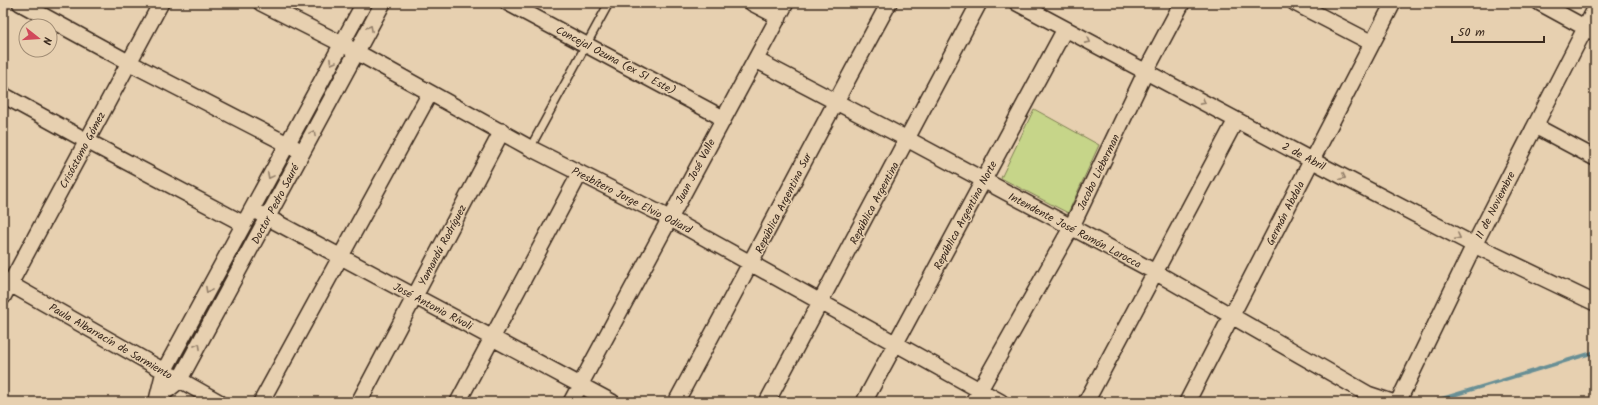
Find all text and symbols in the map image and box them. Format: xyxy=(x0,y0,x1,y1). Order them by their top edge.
north arrow xyxy=(18,18,58,58)
scale bar xyxy=(1452,18,1544,44)
street label: Concejal Ozuna (ex 51 Este) xyxy=(552,22,679,100)
text: 50 m xyxy=(1458,23,1485,42)
one-way arrow xyxy=(365,25,372,32)
text: N xyxy=(37,35,56,47)
one-way arrow xyxy=(1084,36,1092,44)
one-way arrow xyxy=(330,58,337,65)
one-way arrow xyxy=(1199,98,1206,105)
street label: Crisóstomo Gómez xyxy=(55,109,111,192)
one-way arrow xyxy=(308,130,315,138)
street label: Jacobo Lieberman xyxy=(1073,131,1125,214)
street label: Juan José Valle xyxy=(671,136,721,207)
street label: 2 de Abril xyxy=(1279,138,1329,176)
street label: República Argentina Sur xyxy=(751,149,818,257)
street label: República Argentina Norte xyxy=(929,158,1002,273)
street label: República Argentina xyxy=(845,159,904,248)
street label: Doctor Pedro Sauré xyxy=(247,160,305,248)
street label: Presbítero Jorge Elvio Odiard xyxy=(568,163,695,239)
street label: 11 de Noviembre xyxy=(1471,168,1521,242)
one-way arrow xyxy=(268,172,275,179)
one-way arrow xyxy=(1338,172,1346,179)
street label: Germán Abdala xyxy=(1262,178,1310,249)
street label: Intendente José Ramón Larocca xyxy=(1005,188,1144,274)
street label: Yamandú Rodríguez xyxy=(414,201,472,289)
one-way arrow xyxy=(1454,232,1461,239)
street label: José Antonio Rívoli xyxy=(390,278,476,336)
one-way arrow xyxy=(205,286,213,294)
street label: Paula Albarracín de Sarmiento xyxy=(45,299,176,385)
one-way arrow xyxy=(193,343,200,351)

